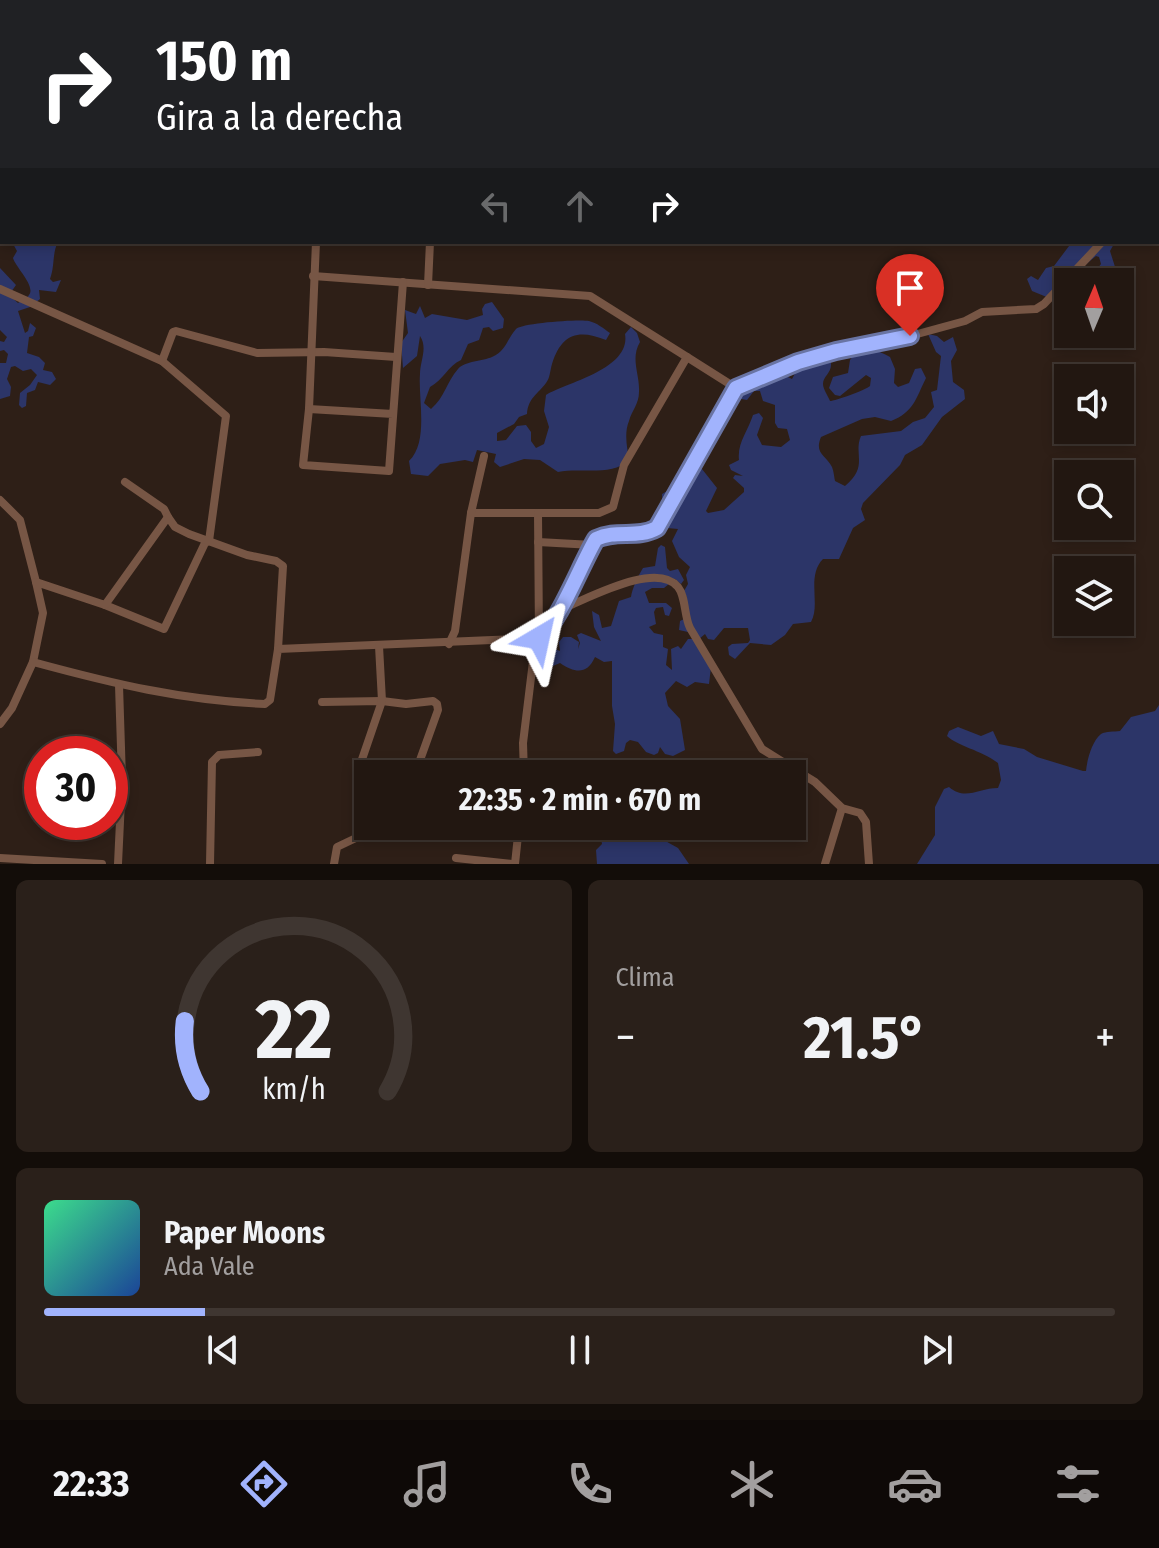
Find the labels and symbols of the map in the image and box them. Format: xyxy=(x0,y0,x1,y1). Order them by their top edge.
pin xyxy=(876,254,944,336)
north arrow xyxy=(1054,268,1134,348)
position arrow xyxy=(497,596,581,680)
speed limit sign: 30 xyxy=(24,736,128,840)

